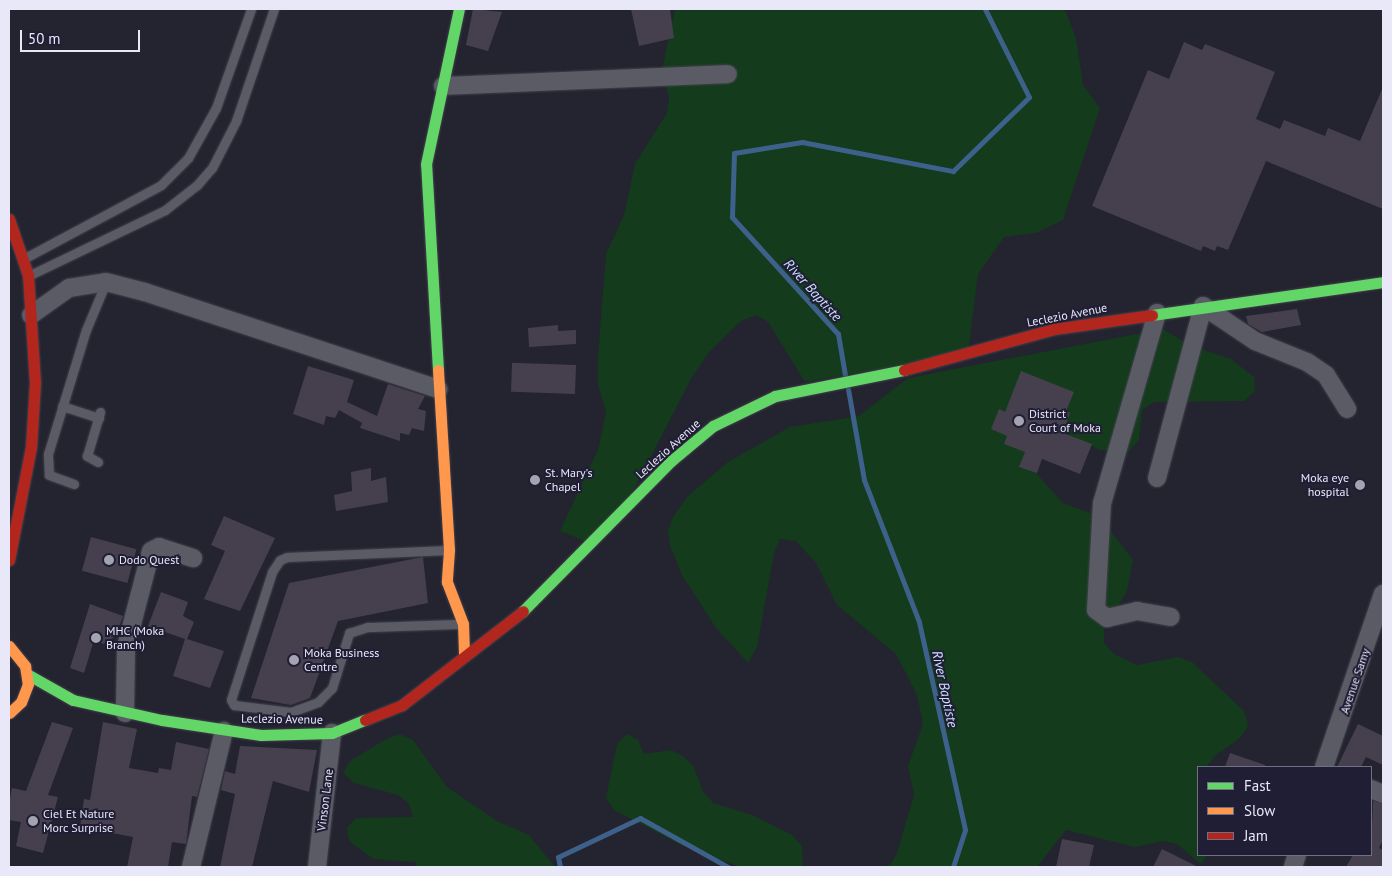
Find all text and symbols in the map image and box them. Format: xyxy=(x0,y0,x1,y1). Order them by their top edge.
scale bar xyxy=(22,20,142,52)
text: 50 m xyxy=(28,29,61,48)
water label: River Baptiste xyxy=(781,255,845,325)
street label: Leclezio Avenue xyxy=(1025,300,1109,330)
place label: District Court of Moka xyxy=(1029,407,1101,435)
marker: District Court of Moka xyxy=(1013,415,1025,427)
street label: Leclezio Avenue xyxy=(633,416,703,482)
place label: St. Mary's Chapel xyxy=(545,466,593,494)
place label: Moka eye hospital xyxy=(1301,471,1349,499)
marker: St. Mary's Chapel xyxy=(529,474,541,486)
marker: Moka eye hospital xyxy=(1353,478,1367,492)
place label: Dodo Quest xyxy=(119,553,179,567)
marker: Dodo Quest xyxy=(103,554,115,566)
place label: MHC (Moka Branch) xyxy=(106,624,165,652)
marker: MHC (Moka Branch) xyxy=(90,632,102,644)
place label: Moka Business Centre xyxy=(304,646,379,674)
street label: Avenue Samy xyxy=(1337,646,1373,716)
water label: River Baptiste xyxy=(929,649,961,729)
marker: Moka Business Centre xyxy=(288,654,300,666)
street label: Leclezio Avenue xyxy=(241,711,323,727)
legend xyxy=(1197,766,1372,856)
street label: Vinson Lane xyxy=(314,768,336,832)
text: Fast xyxy=(1244,776,1271,795)
text: Slow xyxy=(1244,801,1275,820)
place label: Ciel Et Nature Morc Surprise xyxy=(43,807,114,835)
marker: Ciel Et Nature Morc Surprise xyxy=(27,815,39,827)
text: Jam xyxy=(1244,826,1268,845)

